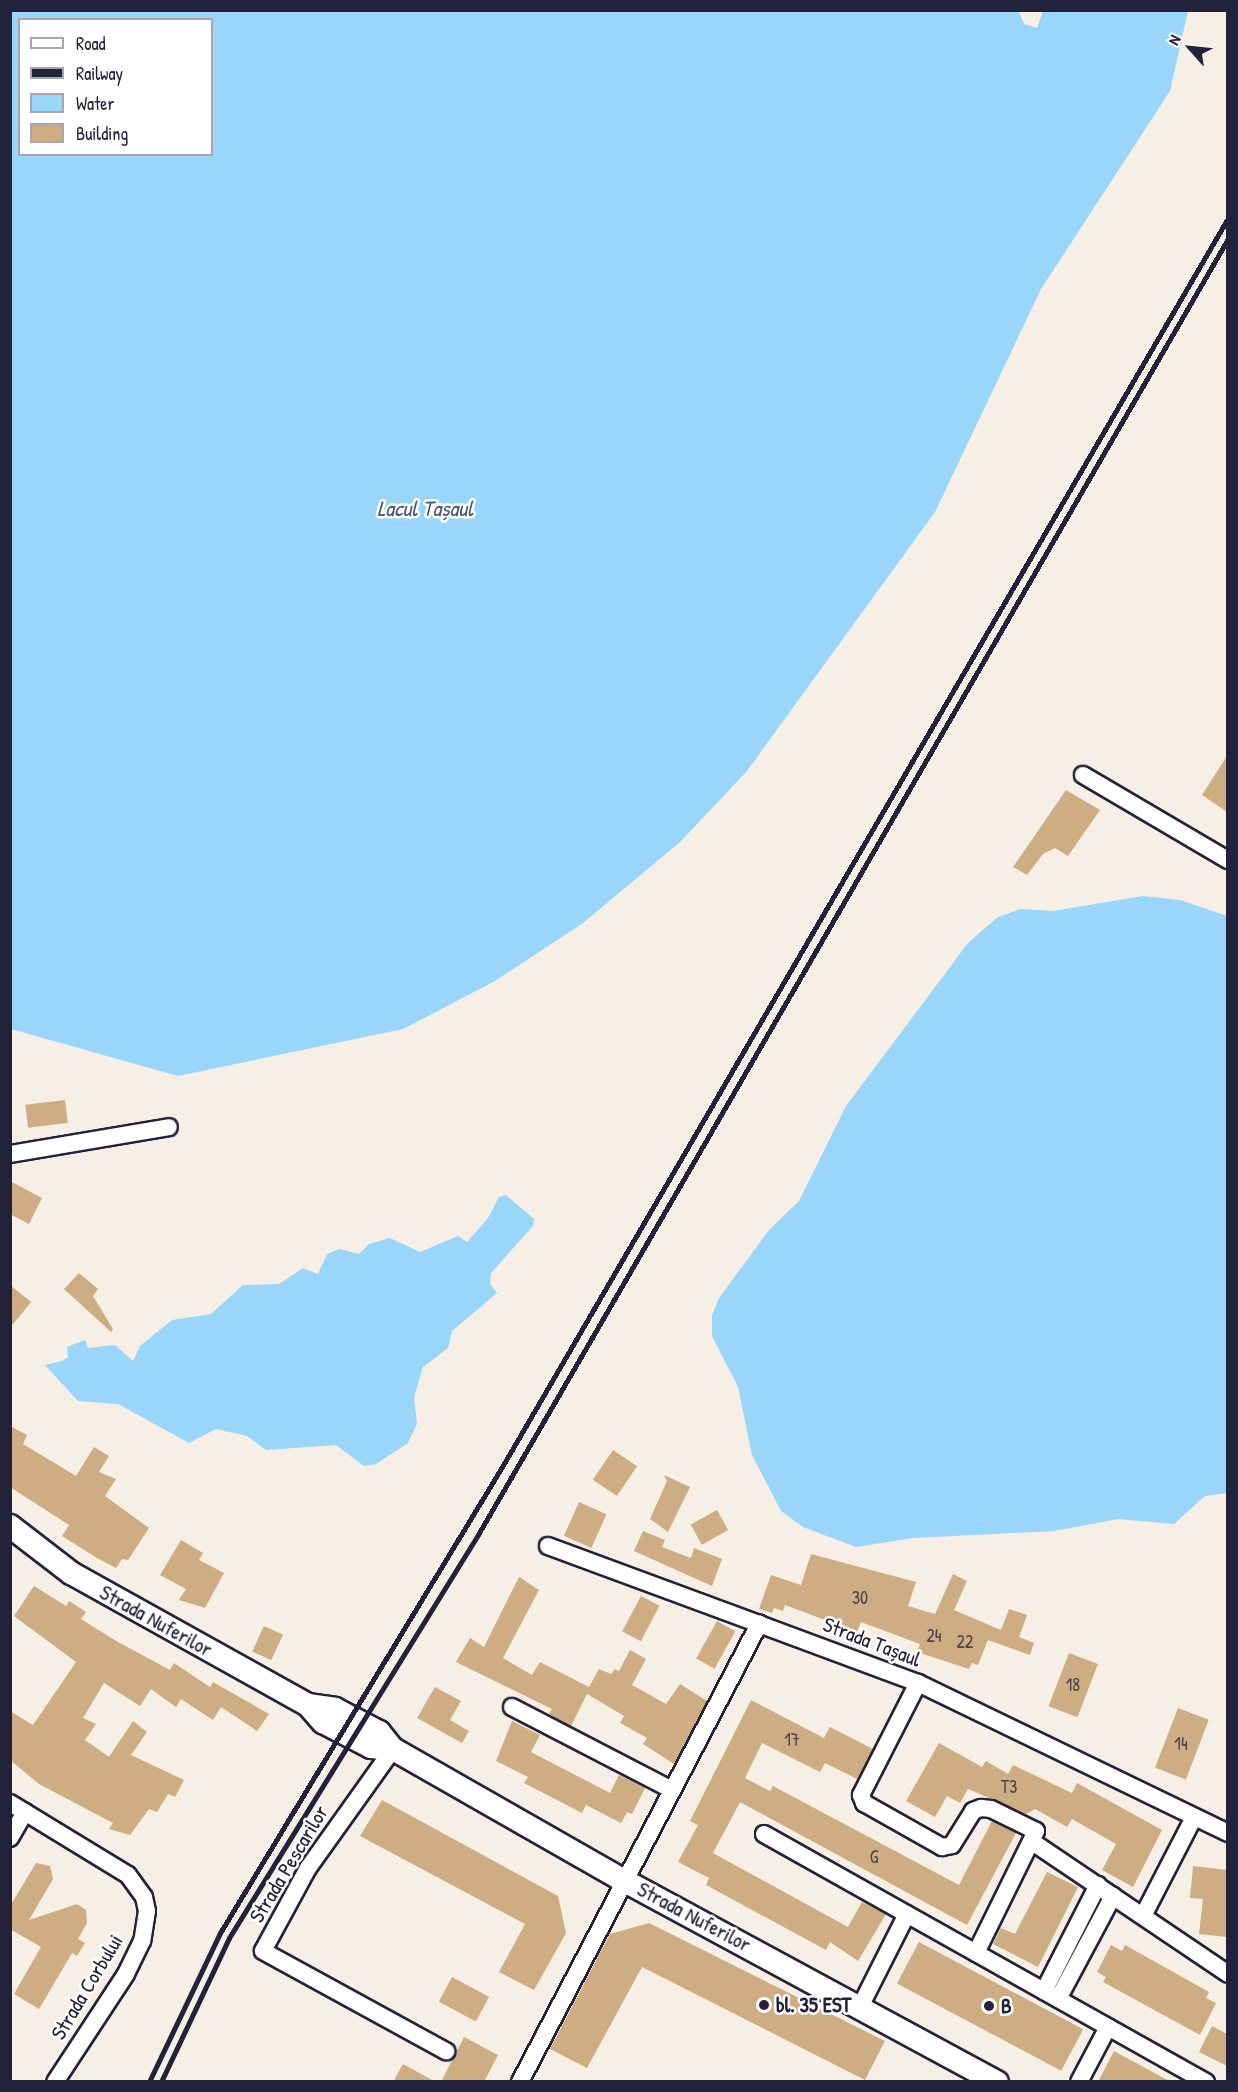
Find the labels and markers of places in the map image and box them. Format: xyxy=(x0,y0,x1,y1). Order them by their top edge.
place label: bl. 35 EST xyxy=(776,1992,851,2018)
place label: B xyxy=(1001,1993,1012,2019)
marker: bl. 35 EST xyxy=(757,1998,771,2012)
marker: B xyxy=(982,1999,996,2013)

